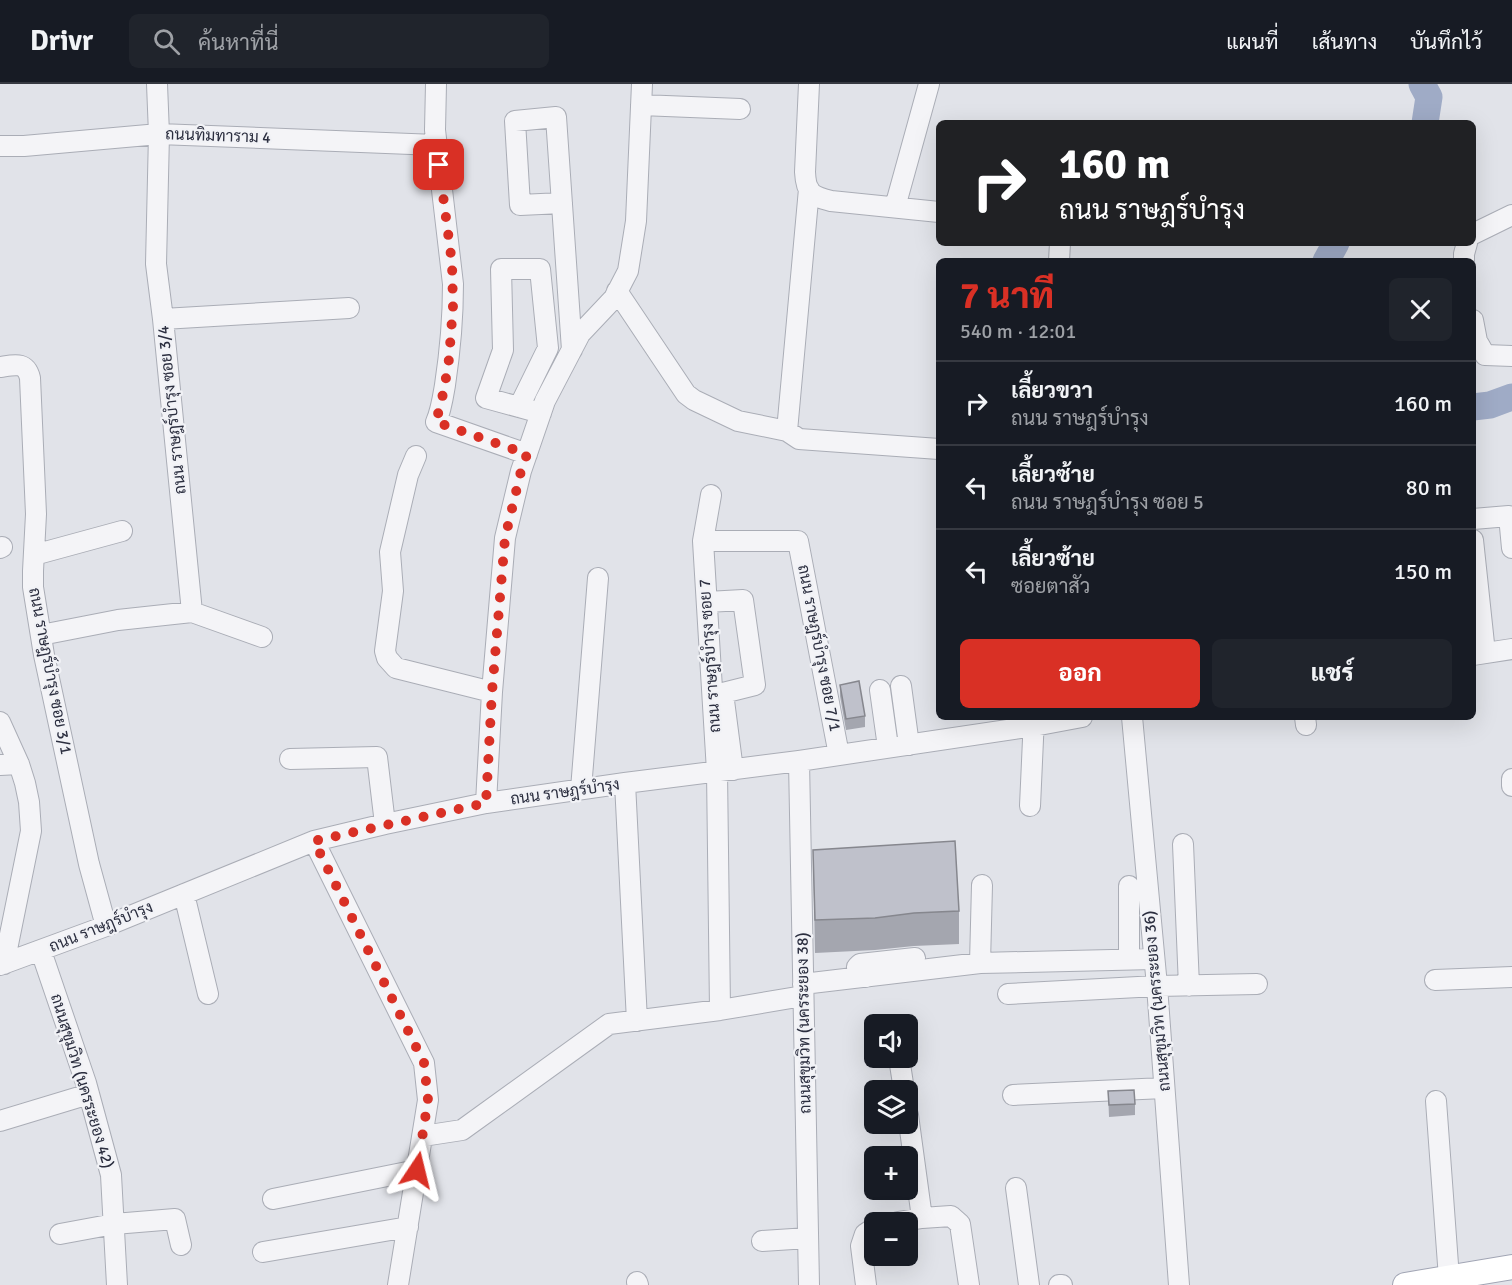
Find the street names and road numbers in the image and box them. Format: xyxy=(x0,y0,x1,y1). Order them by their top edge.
street label: ถนนทิมทาราม 4 xyxy=(165,124,272,148)
street label: ถนน ราษฎร์บำรุง ซอย 3/4 xyxy=(150,324,192,496)
street label: ถนน ราษฎร์บำรุง ซอย 7/1 xyxy=(792,562,848,733)
street label: ถนน ราษฎร์บำรุง ซอย 7 xyxy=(692,578,726,734)
street label: ถนน ราษฎร์บำรุง ซอย 3/1 xyxy=(23,585,79,756)
street label: ถนน ราษฎร์บำรุง xyxy=(509,771,621,811)
street label: ถนน ราษฎร์บำรุง xyxy=(45,894,156,958)
street label: ถนนสุขุมวิท (นครระยอง 36) xyxy=(1139,910,1176,1092)
street label: ถนนสุขุมวิท (นครระยอง 38) xyxy=(792,932,817,1114)
street label: ถนนสุขุมวิท (นครระยอง 42) xyxy=(45,991,118,1171)

